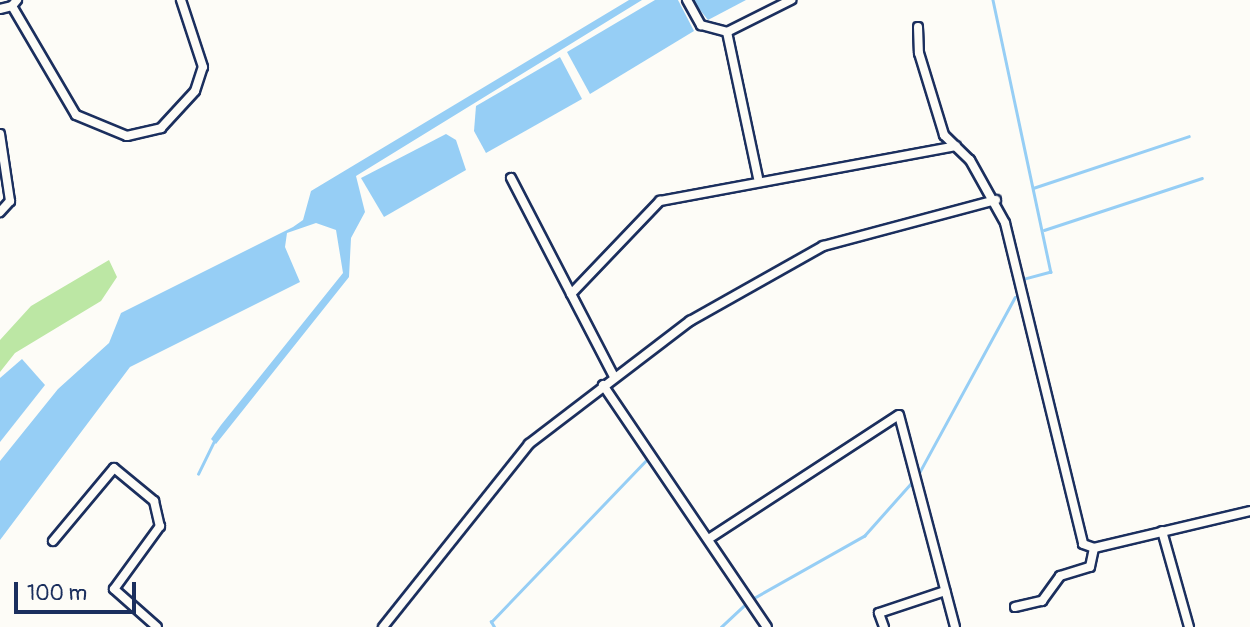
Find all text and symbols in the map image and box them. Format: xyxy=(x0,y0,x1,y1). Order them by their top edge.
scale bar xyxy=(18,568,140,612)
text: 100 m xyxy=(27,580,87,607)

